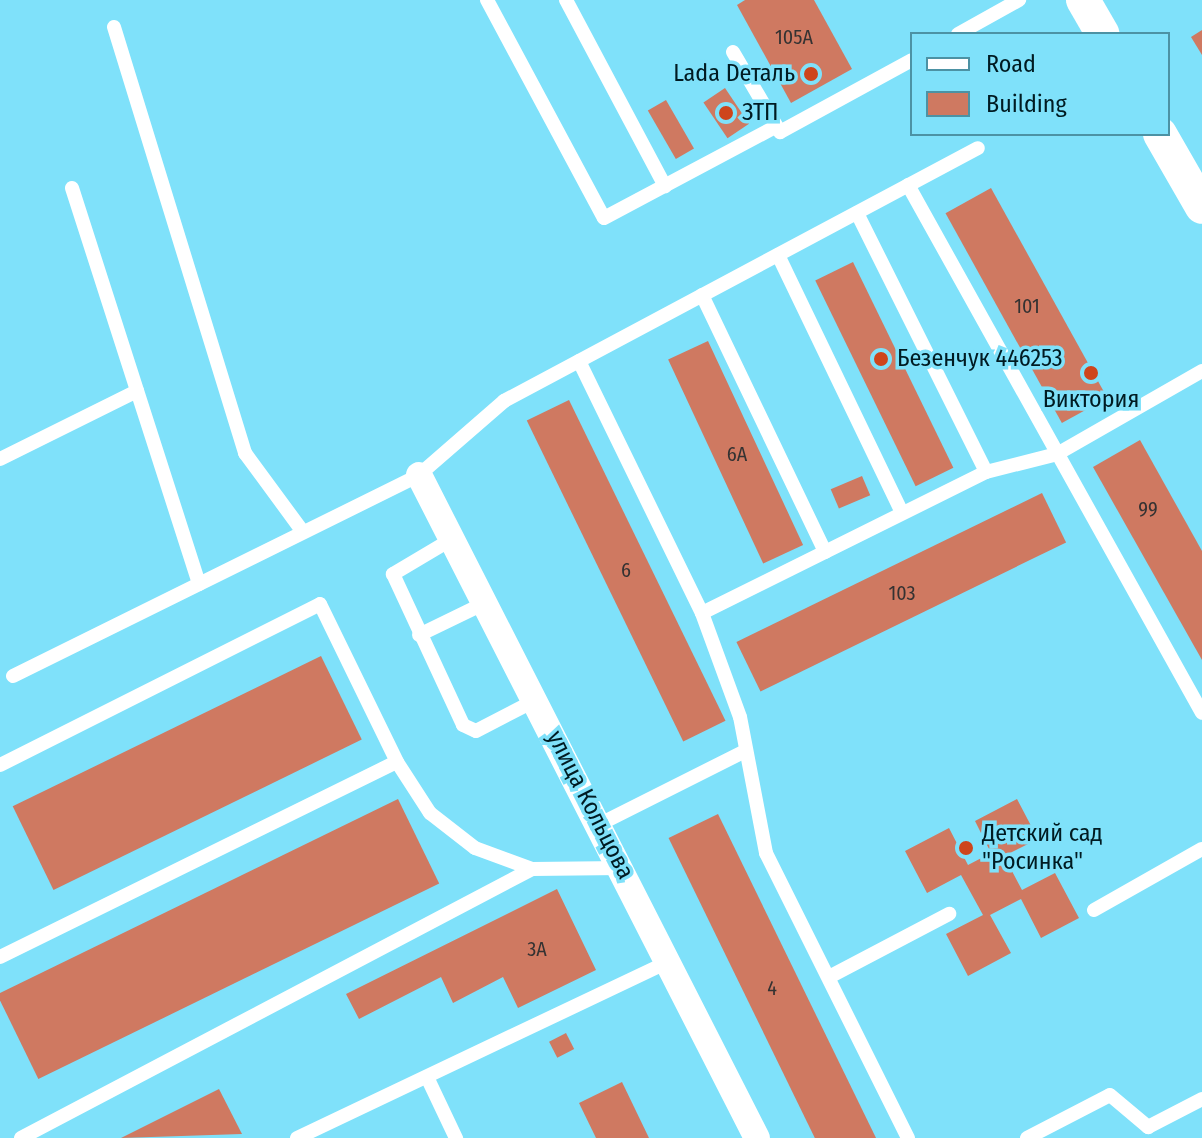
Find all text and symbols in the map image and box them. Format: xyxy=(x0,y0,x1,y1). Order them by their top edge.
house number: 105А xyxy=(775,25,813,49)
legend xyxy=(910,32,1170,136)
text: Road xyxy=(986,50,1036,78)
place label: Lada Dеталь xyxy=(673,60,795,88)
marker: Lada Dеталь xyxy=(802,65,820,83)
text: Building xyxy=(986,90,1067,118)
place label: ЗТП xyxy=(742,99,779,127)
marker: ЗТП xyxy=(717,104,735,122)
house number: 101 xyxy=(1014,294,1040,318)
place label: Безенчук 446253 xyxy=(897,345,1063,373)
marker: Безенчук 446253 xyxy=(872,350,890,368)
marker: Виктория xyxy=(1082,364,1100,382)
place label: Виктория xyxy=(1043,386,1139,414)
house number: 6А xyxy=(727,442,747,466)
house number: 99 xyxy=(1138,497,1158,521)
house number: 6 xyxy=(621,558,631,582)
house number: 103 xyxy=(888,581,916,605)
street label: улица Кольцова xyxy=(540,726,640,884)
place label: Детский сад "Росинка" xyxy=(982,820,1103,876)
marker: Детский сад "Росинка" xyxy=(957,839,975,857)
house number: 3А xyxy=(527,937,547,961)
house number: 4 xyxy=(767,976,777,1000)

